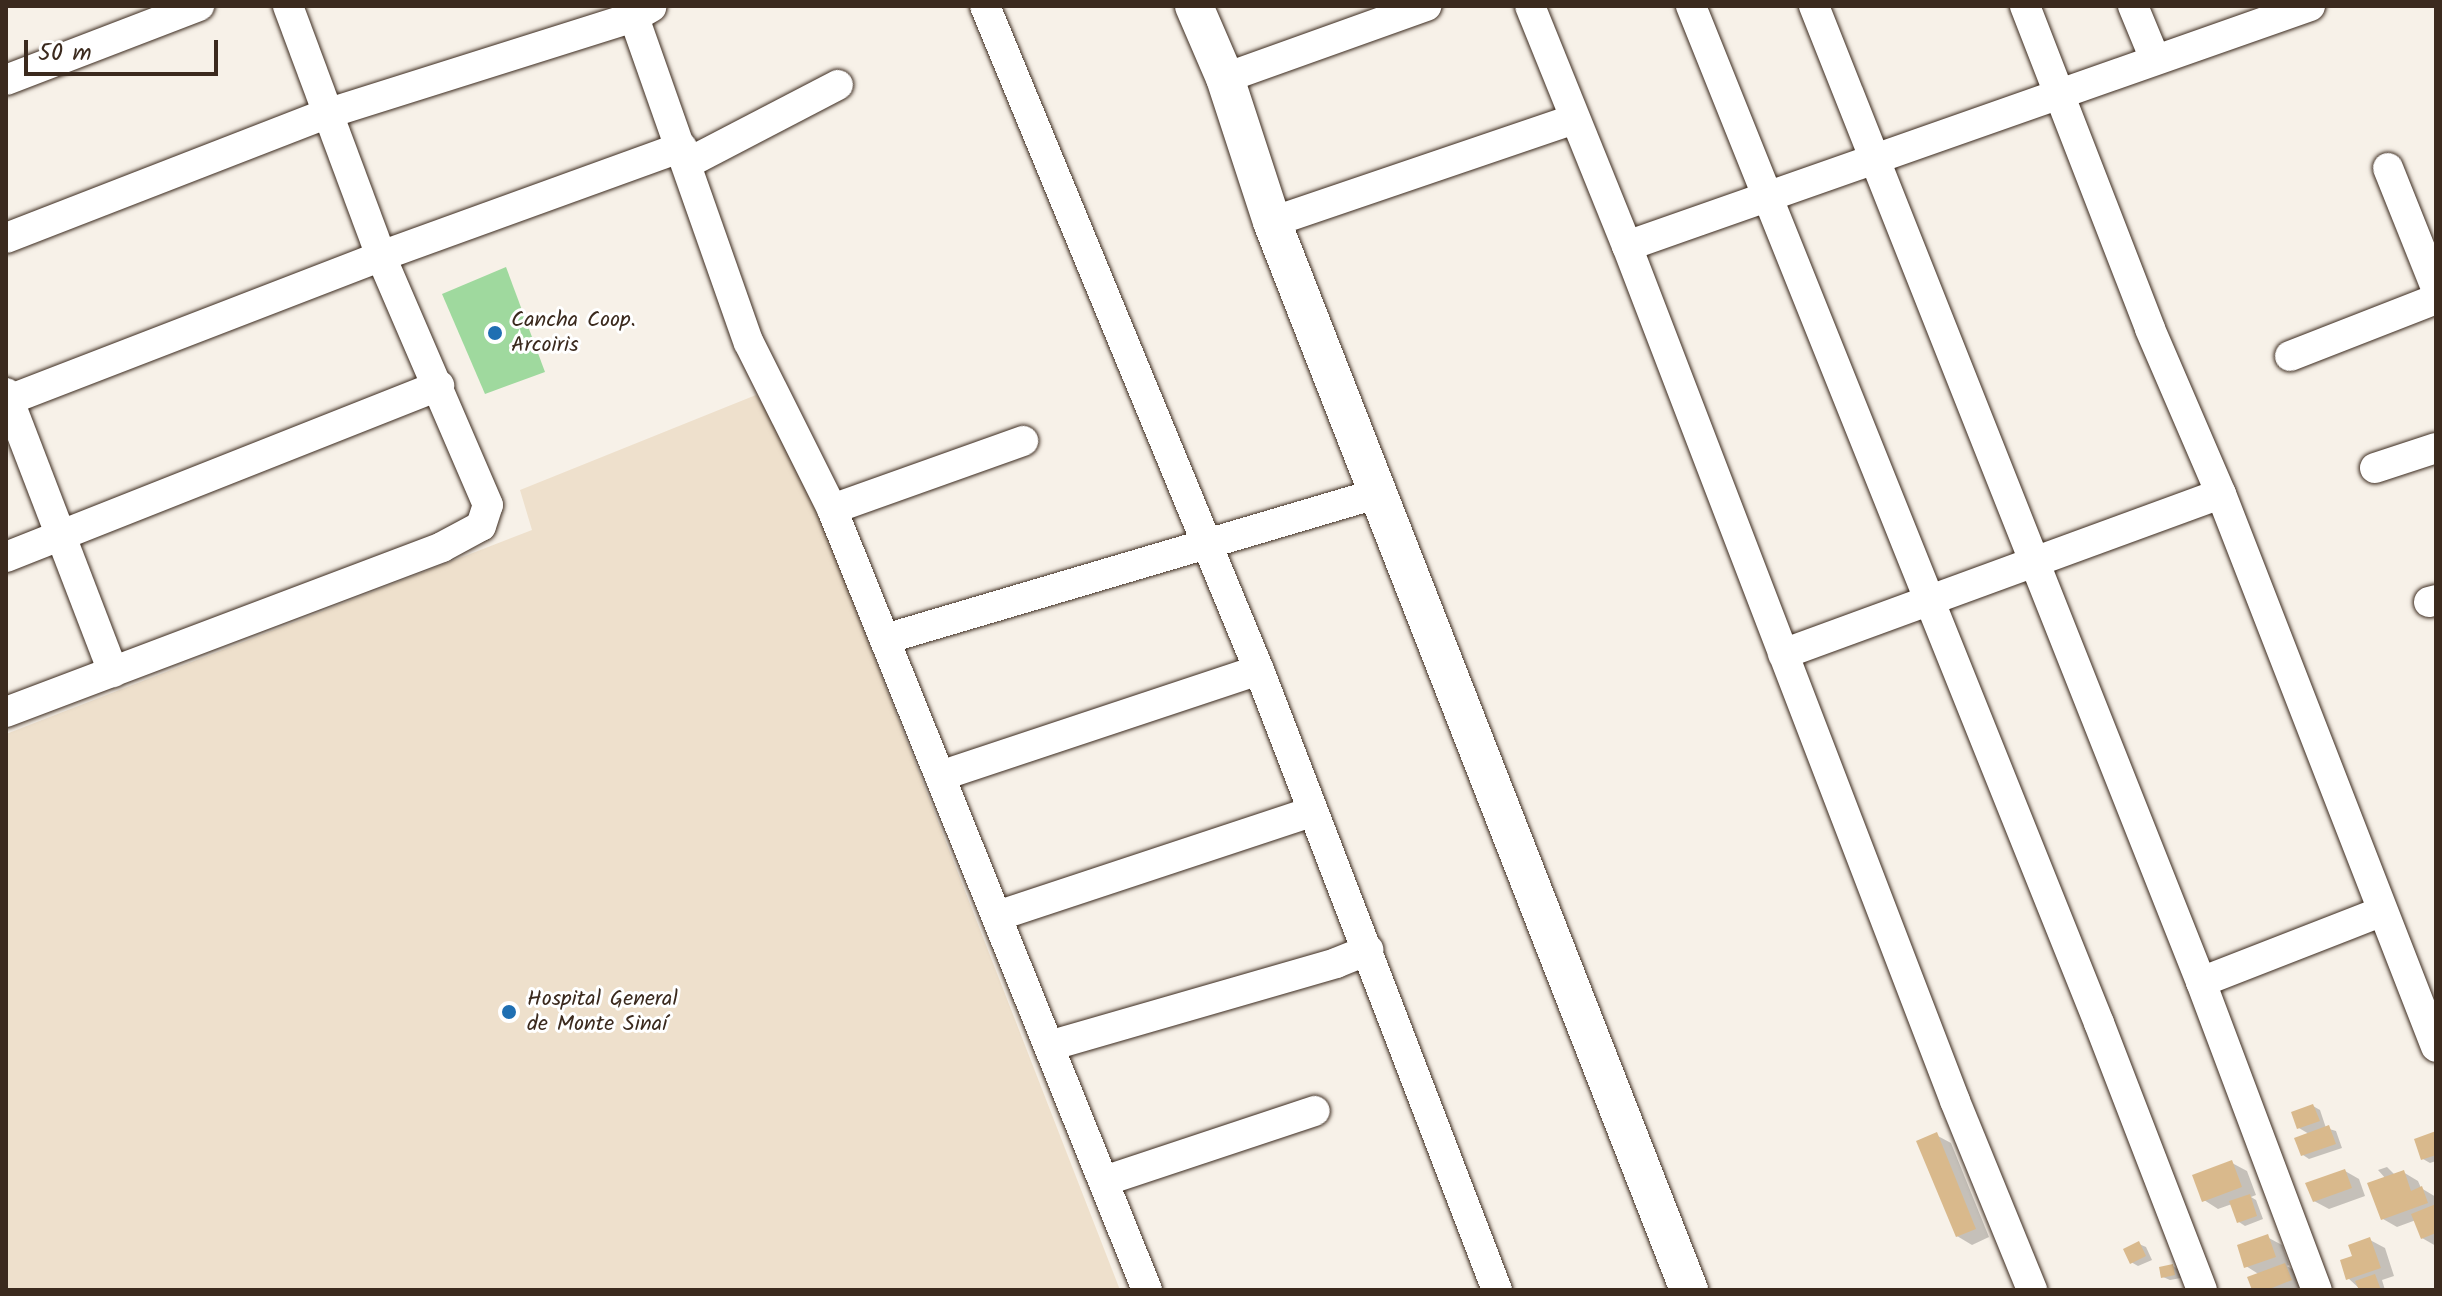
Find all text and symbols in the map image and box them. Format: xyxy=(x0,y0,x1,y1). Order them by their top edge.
scale bar xyxy=(28,24,222,74)
text: 50 m xyxy=(38,34,92,73)
place label: Cancha Coop. Arcoiris xyxy=(511,307,636,358)
marker: Cancha Coop. Arcoiris xyxy=(486,324,504,342)
place label: Hospital General de Monte Sinaí xyxy=(527,986,678,1038)
marker: Hospital General de Monte Sinaí xyxy=(498,1001,520,1023)

